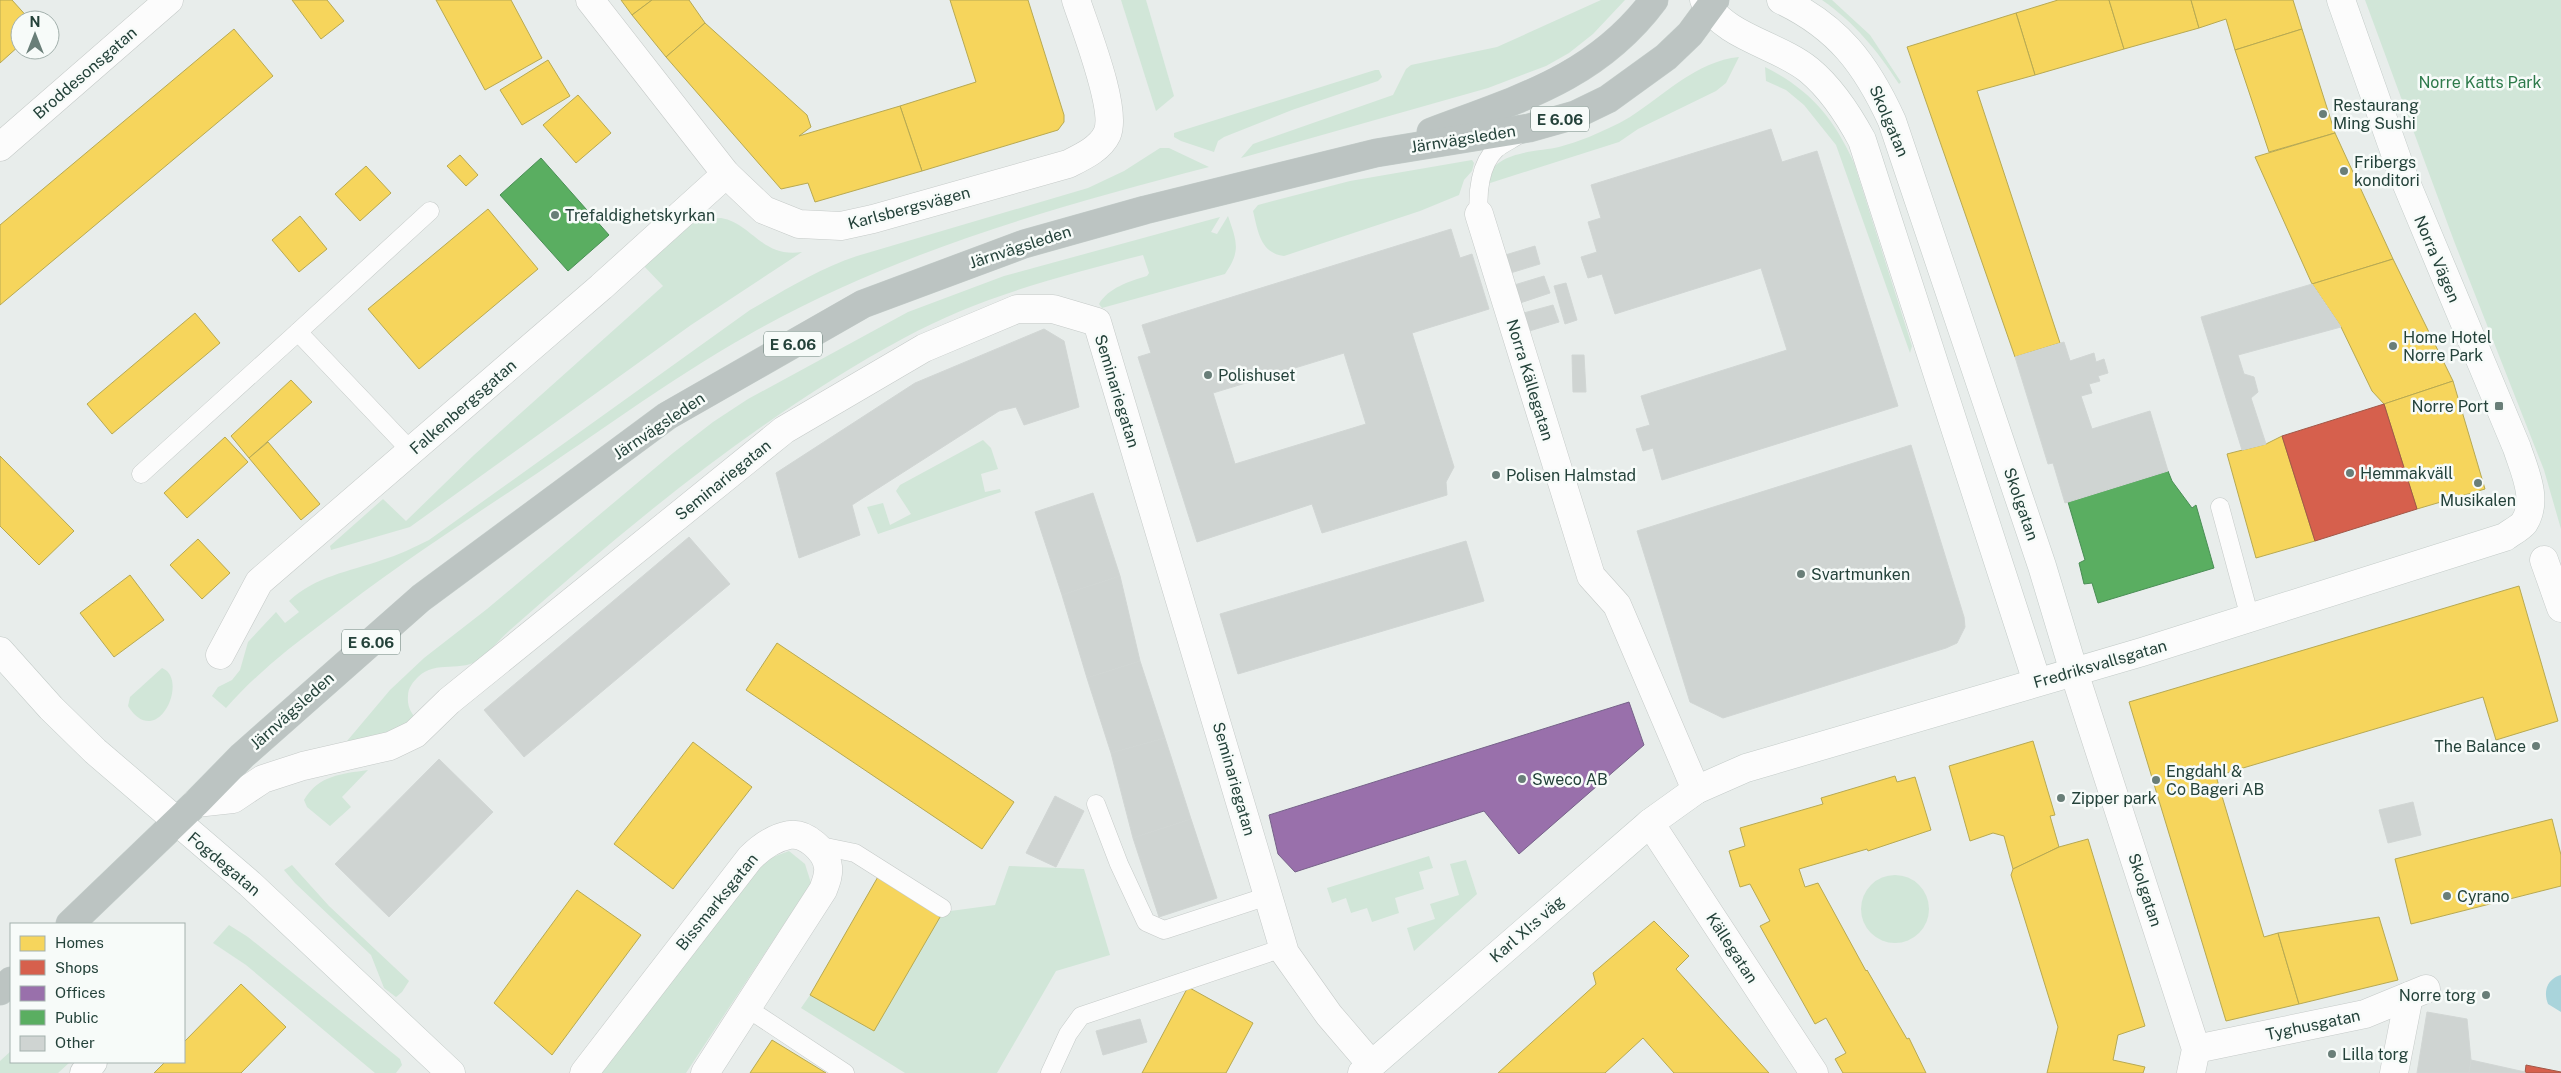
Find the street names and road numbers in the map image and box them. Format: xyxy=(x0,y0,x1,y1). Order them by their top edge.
street label: Broddesonsgatan xyxy=(29,23,141,123)
street label: Skolgatan xyxy=(1865,82,1913,160)
road number: E 6.06 xyxy=(1531,106,1589,132)
street label: Järnvägsleden xyxy=(1409,121,1517,157)
street label: Karlsbergsvägen xyxy=(846,183,972,233)
street label: Norra Vägen xyxy=(2410,213,2464,305)
street label: Järnvägsleden xyxy=(967,222,1073,272)
street label: Norra Källegatan xyxy=(1502,317,1558,443)
road number: E 6.06 xyxy=(764,332,822,356)
street label: Seminariegatan xyxy=(1091,332,1143,450)
street label: Falkenbergsgatan xyxy=(406,356,520,458)
street label: Järnvägsleden xyxy=(610,388,708,464)
street label: Seminariegatan xyxy=(671,436,775,524)
street label: Skolgatan xyxy=(2000,465,2042,543)
road number: E 6.06 xyxy=(342,630,400,654)
street label: Fredriksvallsgatan xyxy=(2031,636,2169,692)
street label: Järnvägsleden xyxy=(246,668,338,754)
street label: Seminariegatan xyxy=(1209,720,1259,838)
street label: Fogdegatan xyxy=(184,828,264,900)
street label: Bissmarksgatan xyxy=(672,850,762,954)
street label: Skolgatan xyxy=(2124,851,2166,929)
street label: Karl XI:s väg xyxy=(1486,892,1568,966)
street label: Källegatan xyxy=(1702,909,1762,987)
street label: Tyghusgatan xyxy=(2264,1006,2362,1044)

